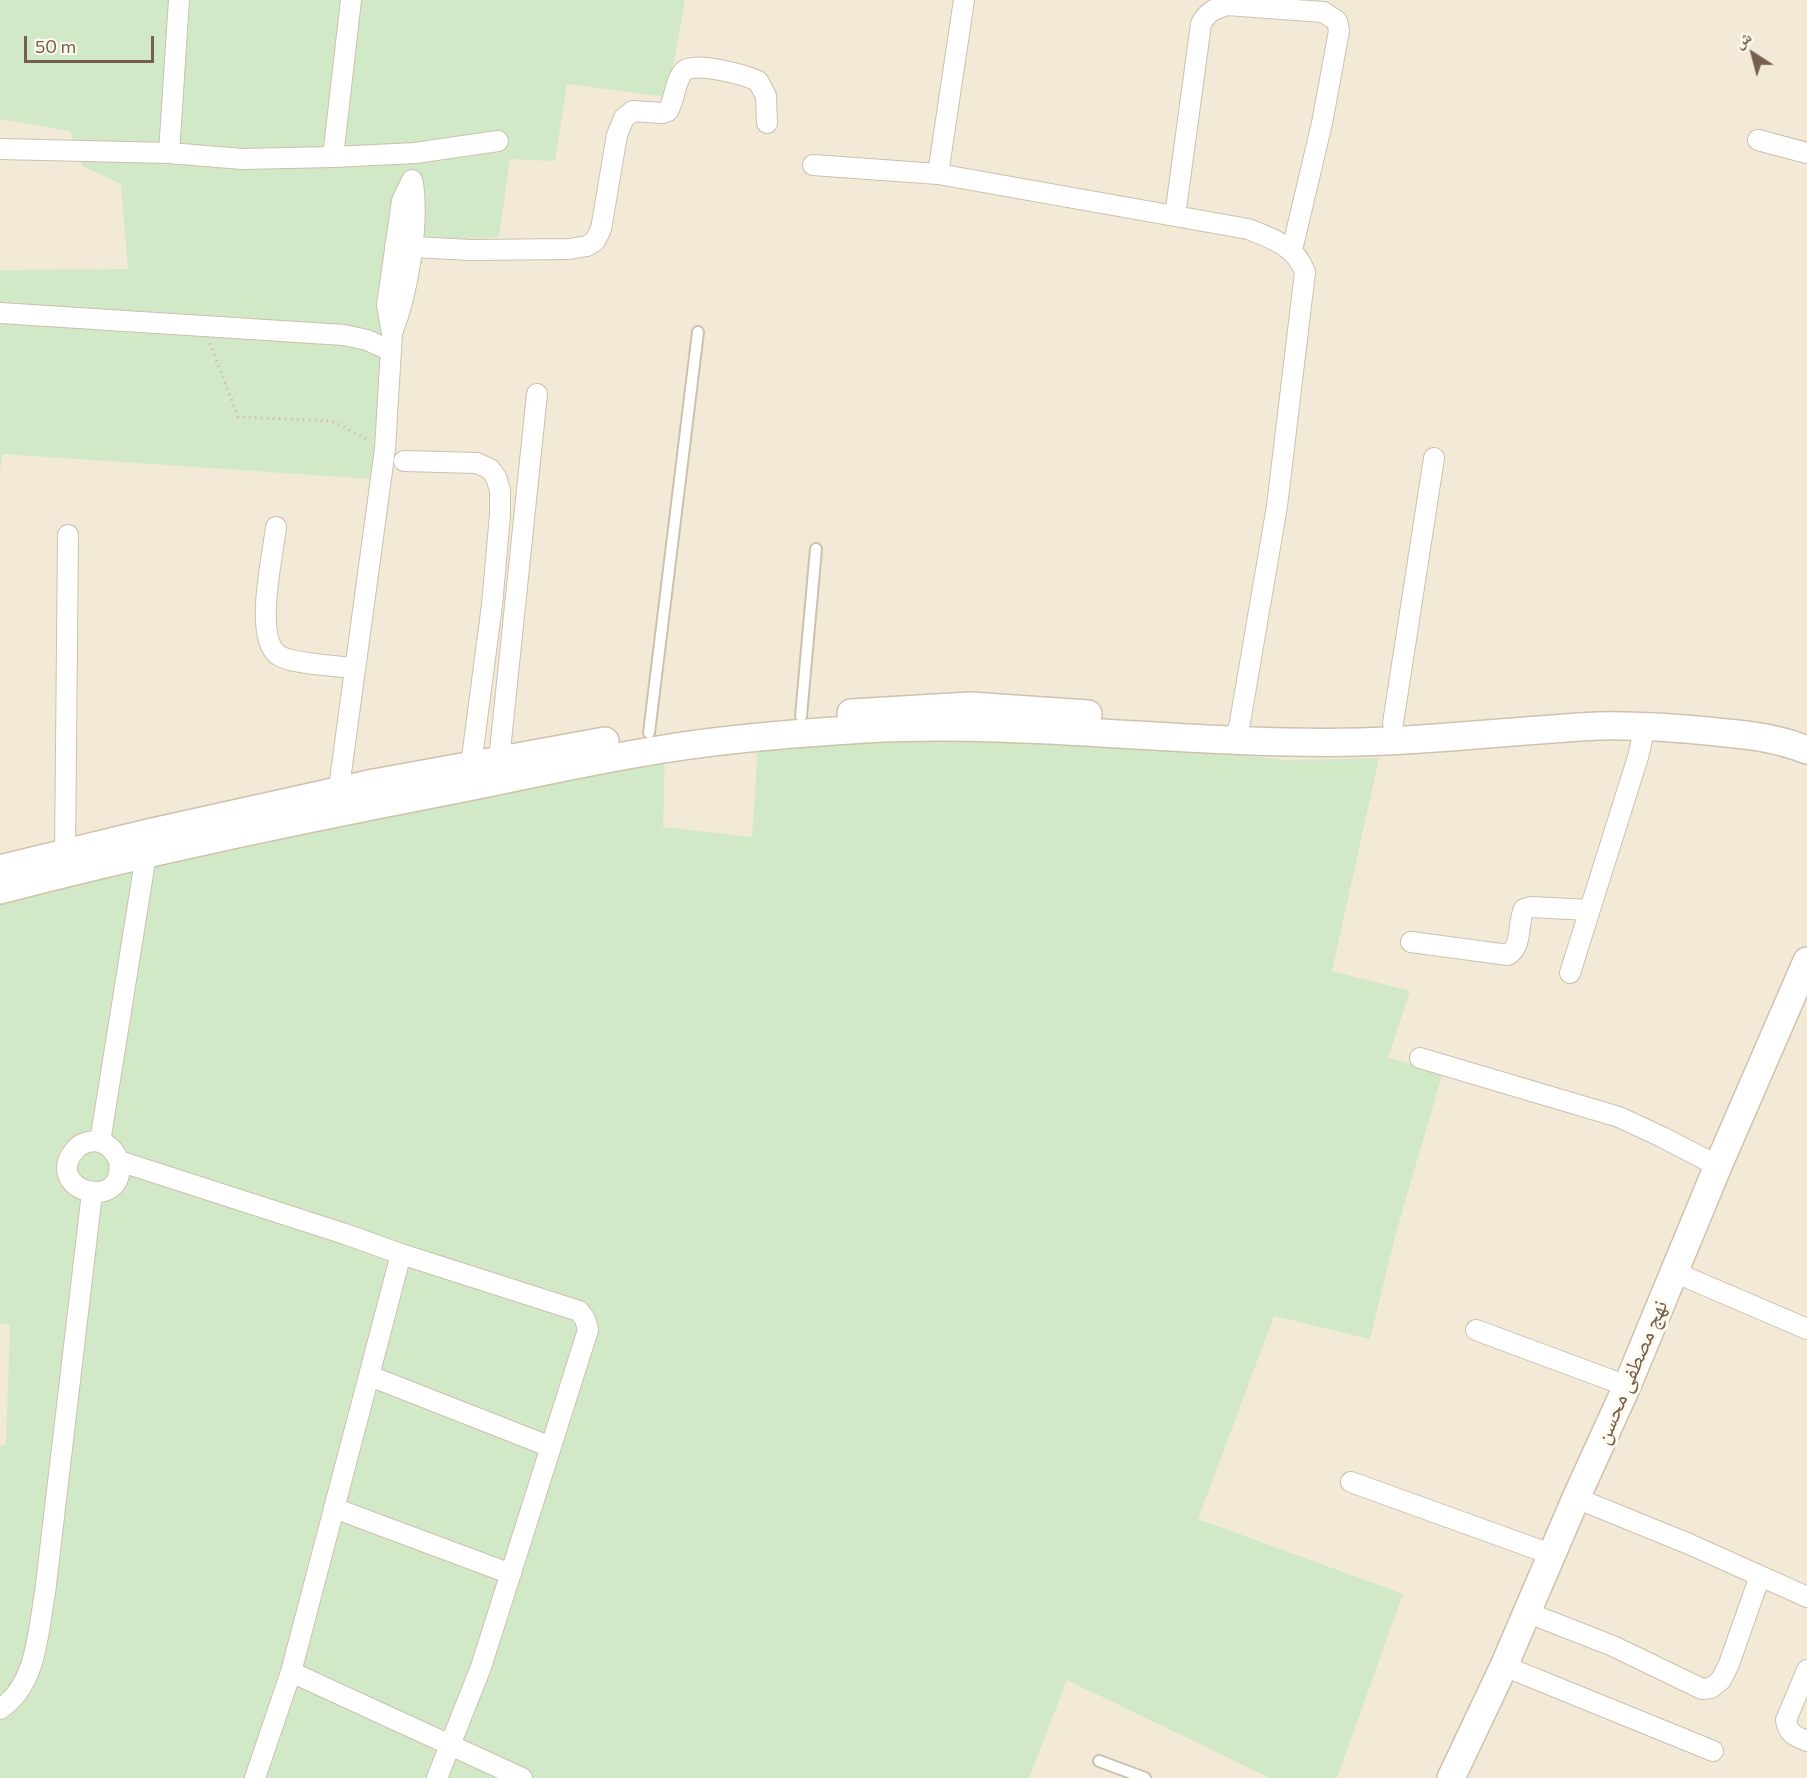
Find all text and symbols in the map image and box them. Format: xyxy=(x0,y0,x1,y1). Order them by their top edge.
scale bar xyxy=(27,24,158,62)
north arrow xyxy=(1723,24,1783,84)
text: ش xyxy=(1730,26,1755,52)
text: 50 m xyxy=(35,35,76,57)
street label: نهج مصطفى محسن xyxy=(1589,1296,1673,1448)

